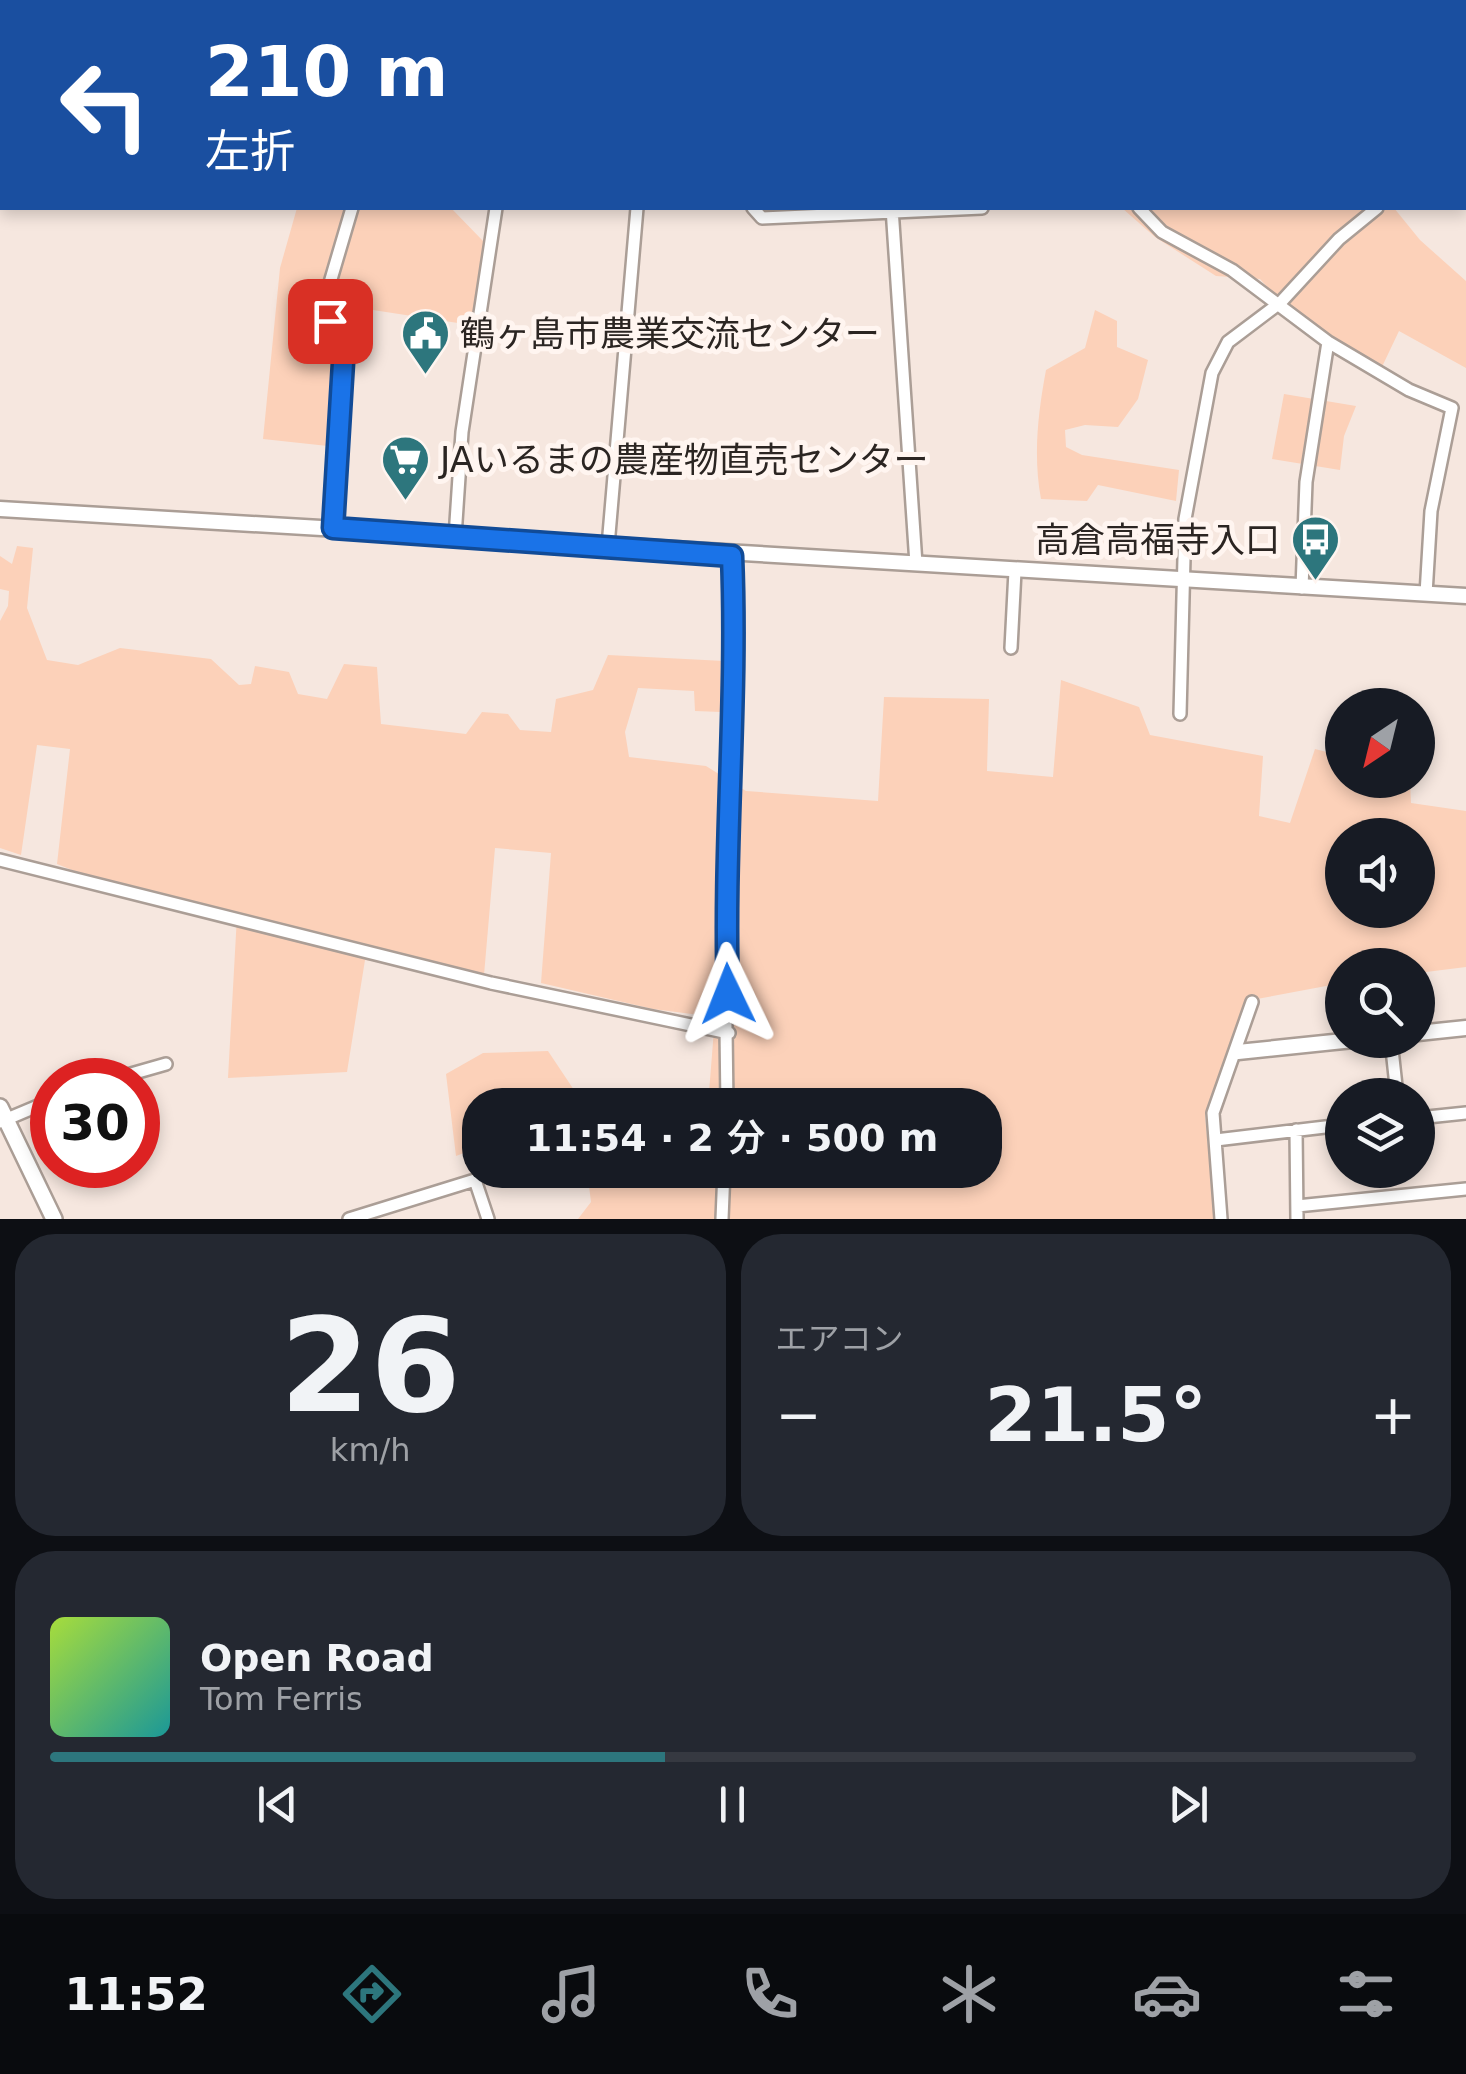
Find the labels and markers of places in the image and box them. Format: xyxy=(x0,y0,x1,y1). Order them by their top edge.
pin xyxy=(288,279,373,364)
public building icon: 鶴ヶ島市農業交流センター xyxy=(399,308,451,376)
place label: 鶴ヶ島市農業交流センター xyxy=(460,314,880,354)
supermarket icon: JAいるまの農産物直売センター xyxy=(379,434,431,502)
place label: JAいるまの農産物直売センター xyxy=(438,440,929,480)
bus stop icon: 高倉高福寺入口 xyxy=(1289,514,1341,582)
place label: 高倉高福寺入口 xyxy=(1035,520,1280,560)

